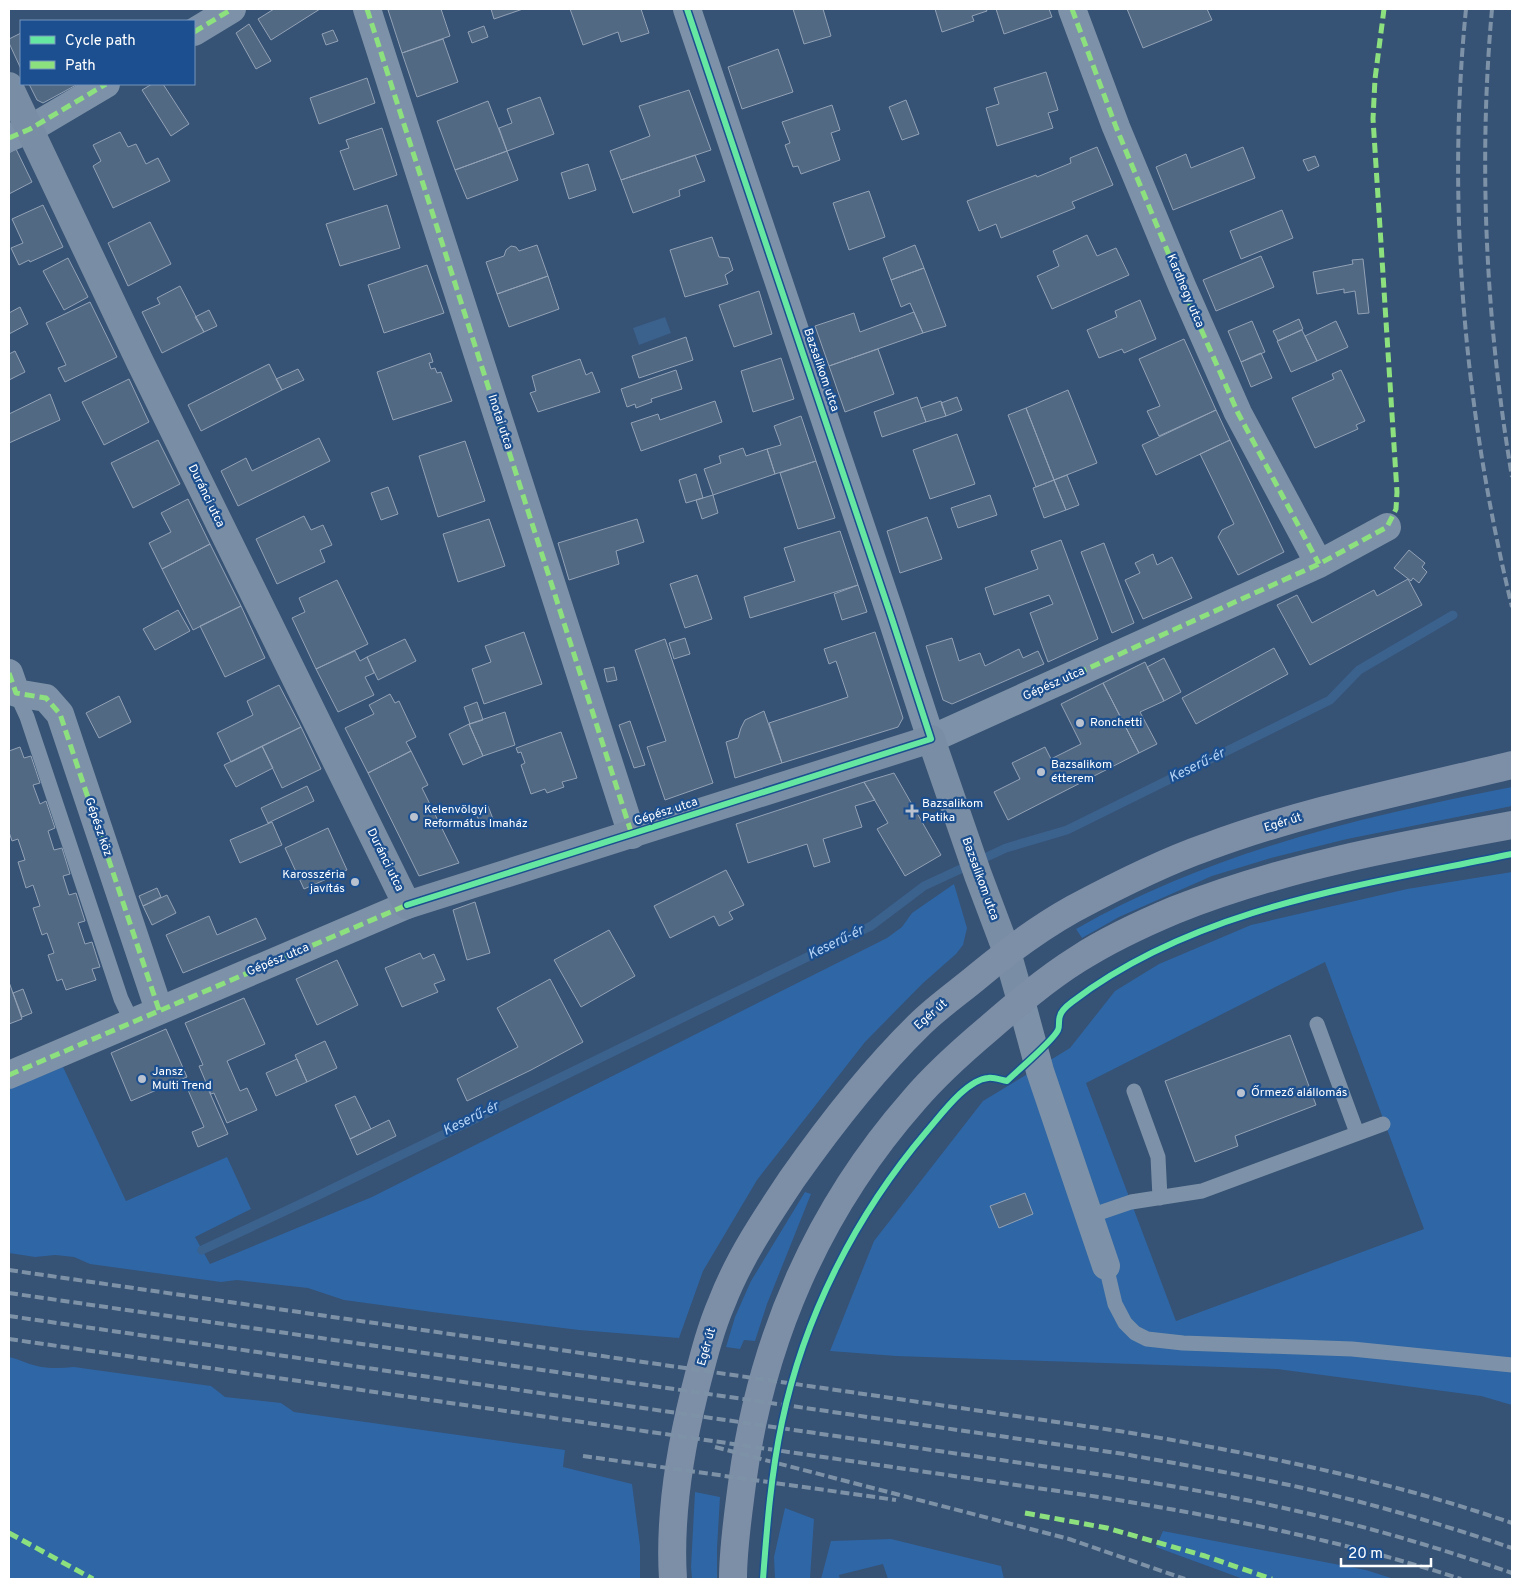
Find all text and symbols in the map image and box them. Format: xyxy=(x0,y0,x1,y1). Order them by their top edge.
legend xyxy=(20,20,195,85)
text: Cycle path xyxy=(65,32,136,51)
text: Path xyxy=(65,57,96,76)
street label: Kardhegy utca xyxy=(1162,252,1208,330)
street label: Bazsalikom utca xyxy=(799,326,843,414)
street label: Inotai utca xyxy=(484,392,516,452)
street label: Duránci utca xyxy=(184,462,228,530)
street label: Gépész utca xyxy=(1021,663,1087,705)
place label: Ronchetti xyxy=(1090,715,1142,731)
marker: Ronchetti xyxy=(1074,717,1086,729)
water label: Keserű-ér xyxy=(1166,744,1229,787)
place label: Bazsalikom étterem xyxy=(1051,757,1112,787)
marker: Bazsalikom étterem xyxy=(1035,766,1047,778)
street label: Gépész utca xyxy=(632,794,700,830)
street label: Gépész köz xyxy=(80,795,116,859)
place label: Bazsalikom Patika xyxy=(922,796,983,826)
place label: Kelenvölgyi Református Imaház xyxy=(424,802,528,832)
marker: Bazsalikom Patika xyxy=(906,805,918,817)
street label: Egér út xyxy=(1262,810,1304,836)
marker: Kelenvölgyi Református Imaház xyxy=(408,811,420,823)
street label: Duránci utca xyxy=(363,826,407,894)
street label: Bazsalikom utca xyxy=(958,835,1002,923)
place label: Karosszéria javítás xyxy=(282,867,345,897)
marker: Karosszéria javítás xyxy=(349,876,361,888)
water label: Keserű-ér xyxy=(805,921,868,964)
street label: Gépész utca xyxy=(245,940,311,980)
street label: Egér út xyxy=(911,996,951,1034)
place label: Jansz Multi Trend xyxy=(152,1064,212,1094)
marker: Jansz Multi Trend xyxy=(136,1073,148,1085)
place label: Őrmező alállomás xyxy=(1251,1085,1347,1101)
marker: Őrmező alállomás xyxy=(1235,1087,1247,1099)
water label: Keserű-ér xyxy=(440,1097,503,1140)
street label: Egér út xyxy=(694,1326,720,1368)
scale bar xyxy=(1341,1536,1431,1568)
text: 20 m xyxy=(1348,1545,1383,1564)

